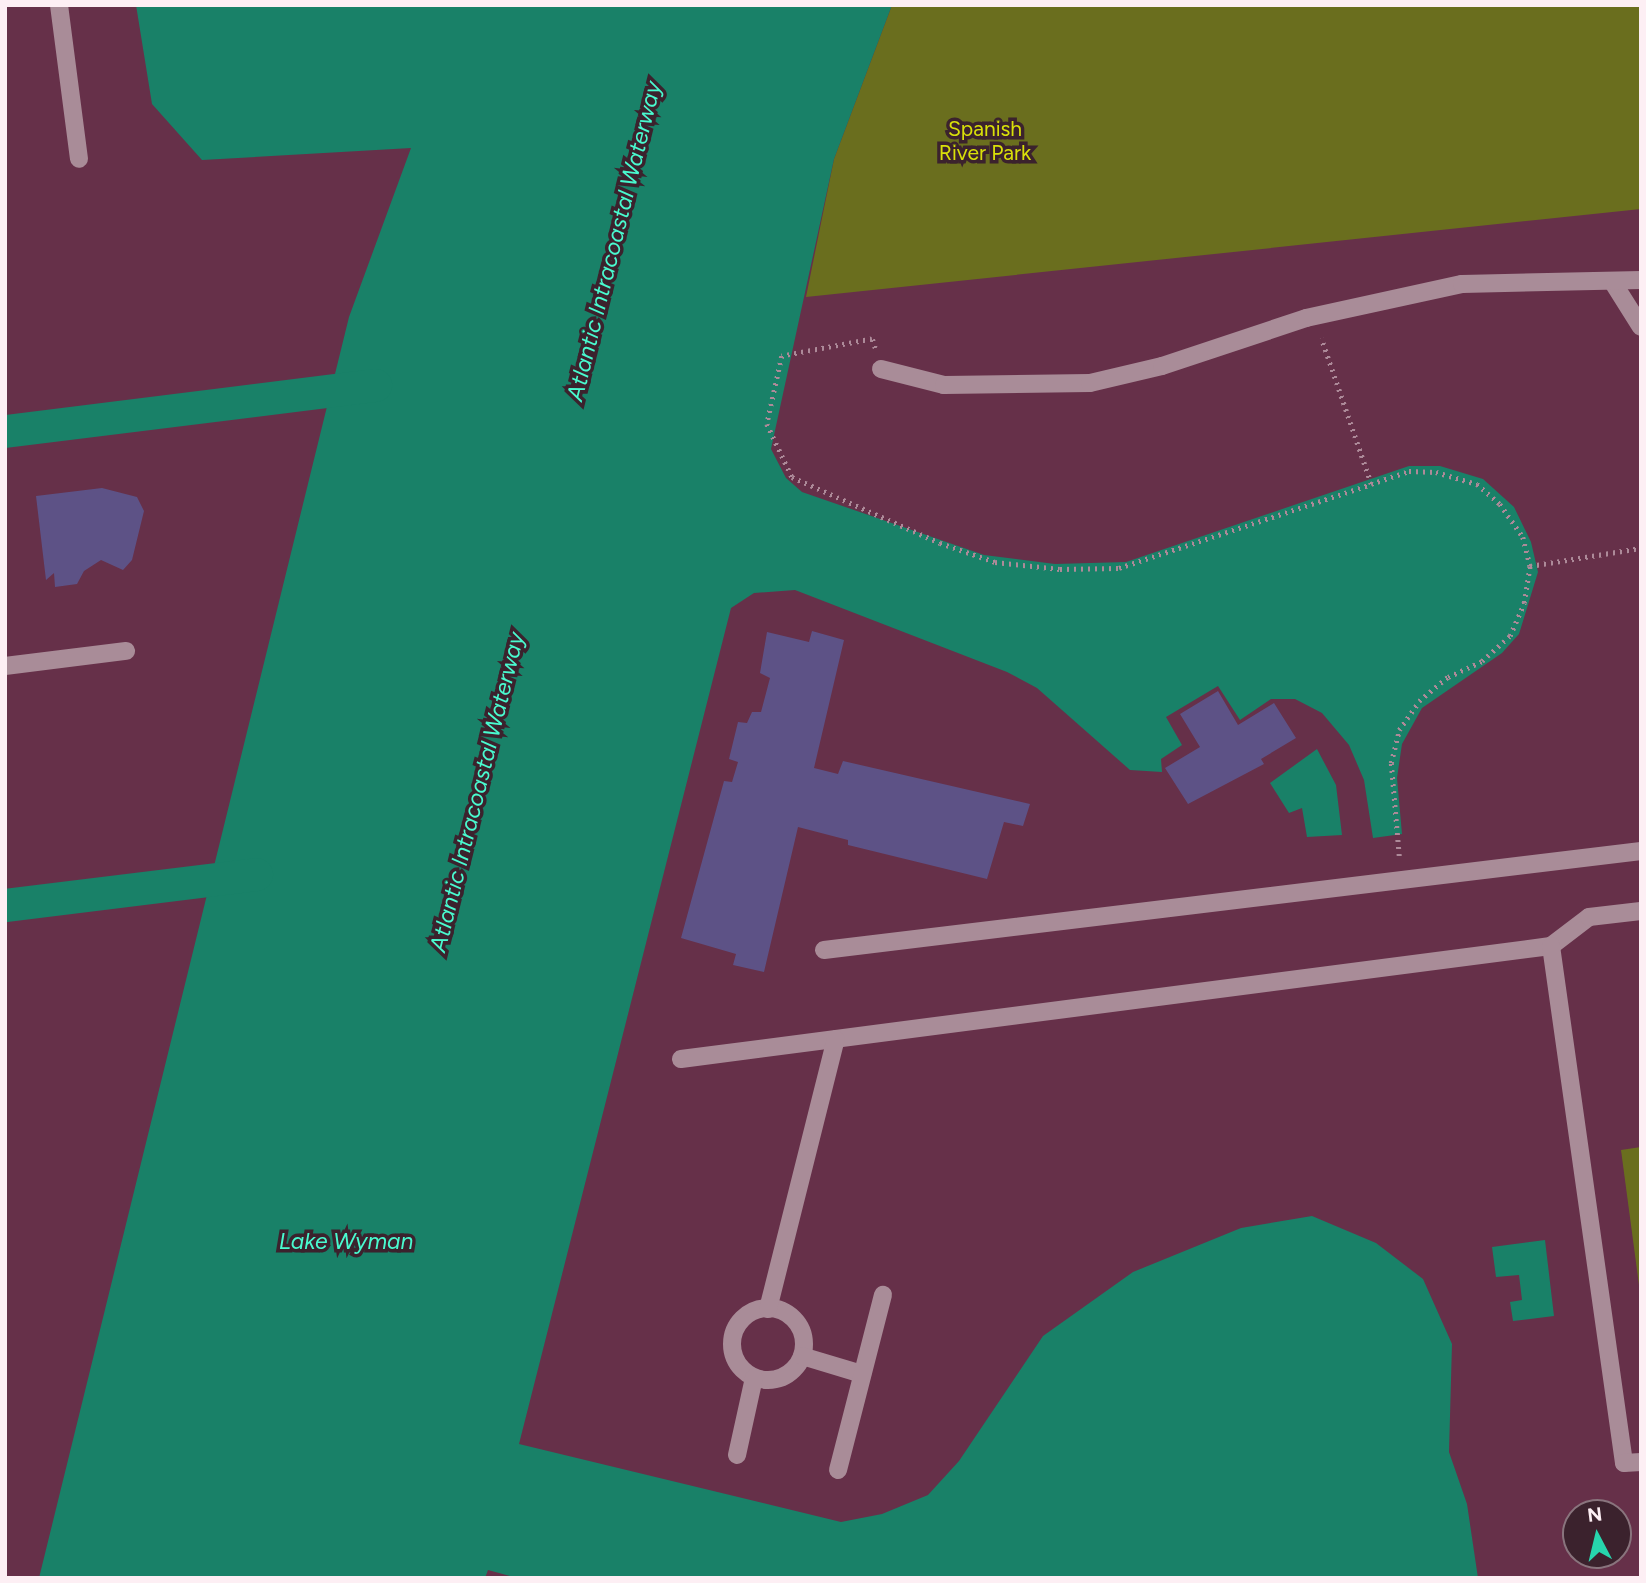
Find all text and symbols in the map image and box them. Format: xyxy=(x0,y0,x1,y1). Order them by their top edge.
water label: Atlantic Intracoastal Waterway xyxy=(561,78,667,404)
park label: Spanish River Park xyxy=(939,116,1031,166)
water label: Atlantic Intracoastal Waterway xyxy=(424,629,530,955)
water label: Lake Wyman xyxy=(279,1227,413,1255)
north arrow xyxy=(1562,1499,1632,1569)
text: N xyxy=(1586,1502,1603,1527)

